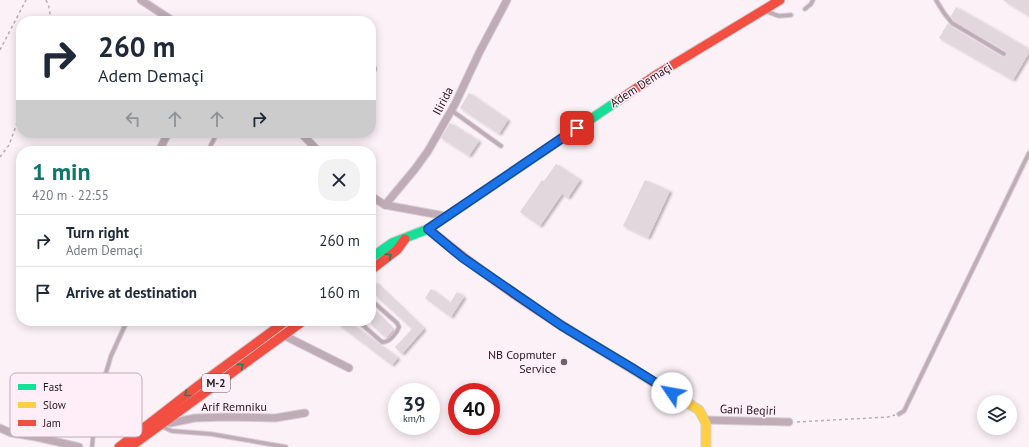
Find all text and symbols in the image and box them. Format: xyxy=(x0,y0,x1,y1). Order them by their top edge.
text: 260 m xyxy=(98,28,175,65)
icon: right xyxy=(32,32,84,84)
street label: Adem Demaçi xyxy=(607,59,675,110)
text: Adem Demaçi xyxy=(98,64,204,87)
street label: Ilirida xyxy=(429,84,456,117)
icon: left xyxy=(122,108,144,130)
icon: ahead xyxy=(164,108,186,130)
icon: ahead xyxy=(206,108,228,130)
icon: right xyxy=(248,108,270,130)
pin xyxy=(560,111,594,145)
icon: arrive xyxy=(566,117,588,139)
text: 1 min xyxy=(32,156,91,187)
button: close xyxy=(318,159,360,201)
text: 420 m · 22:55 xyxy=(32,187,109,204)
text: Turn right xyxy=(66,223,129,242)
icon: right xyxy=(32,230,54,252)
text: 260 m xyxy=(319,231,360,250)
text: Adem Demaçi xyxy=(66,242,143,259)
one-way arrow xyxy=(385,254,392,261)
icon: arrive xyxy=(32,282,54,304)
text: Arrive at destination xyxy=(66,283,197,302)
text: 160 m xyxy=(319,283,360,302)
place label: NB Copmuter Service xyxy=(488,347,556,376)
marker: NB Copmuter Service xyxy=(559,357,569,367)
one-way arrow xyxy=(236,364,243,371)
position arrow xyxy=(651,372,693,414)
legend xyxy=(10,373,142,437)
road number: M-2 xyxy=(202,374,230,392)
text: Fast xyxy=(43,380,63,394)
speed limit sign: 40 xyxy=(448,383,500,435)
one-way arrow xyxy=(184,390,191,397)
text: 39 xyxy=(403,391,425,417)
map controls xyxy=(977,395,1017,435)
button: layers xyxy=(977,395,1017,435)
text: Slow xyxy=(43,398,66,412)
street label: Arif Remniku xyxy=(201,399,267,414)
street label: Gani Beqiri xyxy=(720,401,776,418)
text: km/h xyxy=(403,412,425,425)
text: Jam xyxy=(42,416,61,430)

